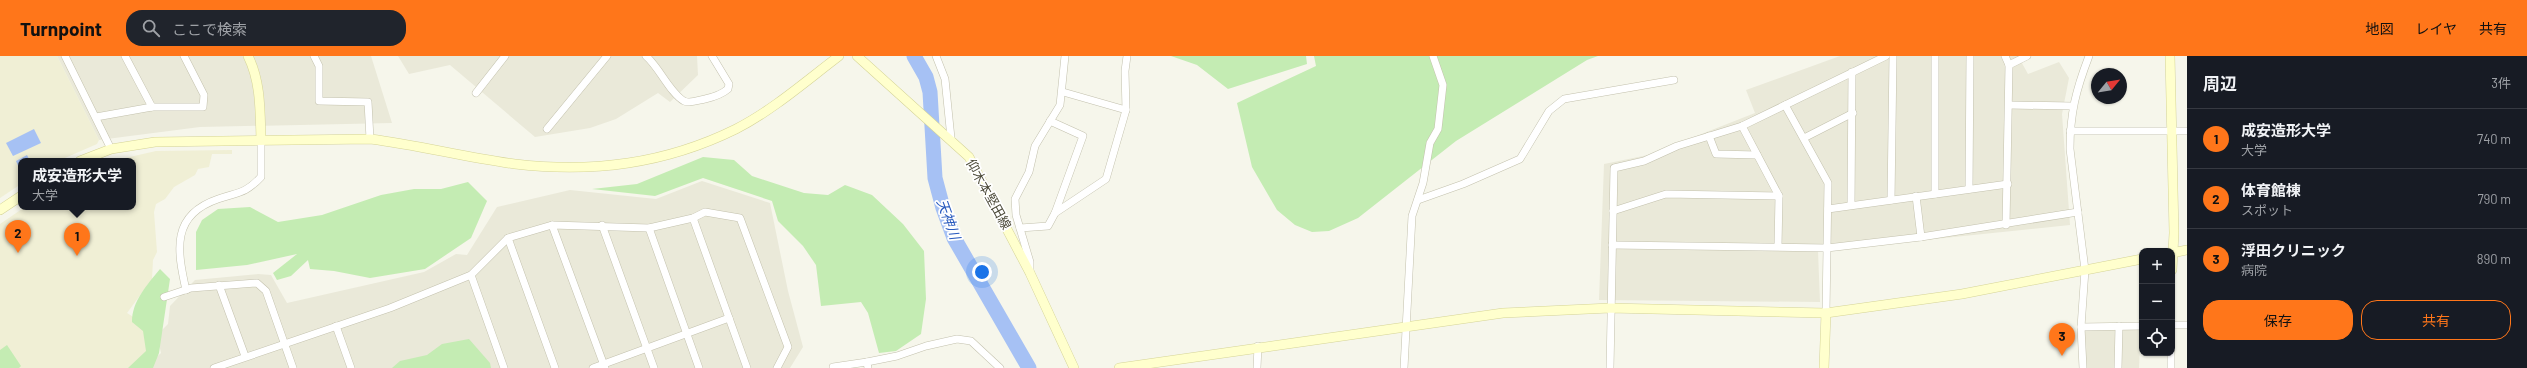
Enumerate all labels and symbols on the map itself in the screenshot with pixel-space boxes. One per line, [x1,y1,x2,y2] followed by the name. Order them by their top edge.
[2091,68,2127,104] north arrow
[963,156,1015,232] street label: 仰木本堅田線
[934,196,965,244] water label: 天神川
[5,220,31,253] pin: 2
[64,223,90,256] pin: 1
[972,262,992,282] your location
[2049,323,2075,356] pin: 3

